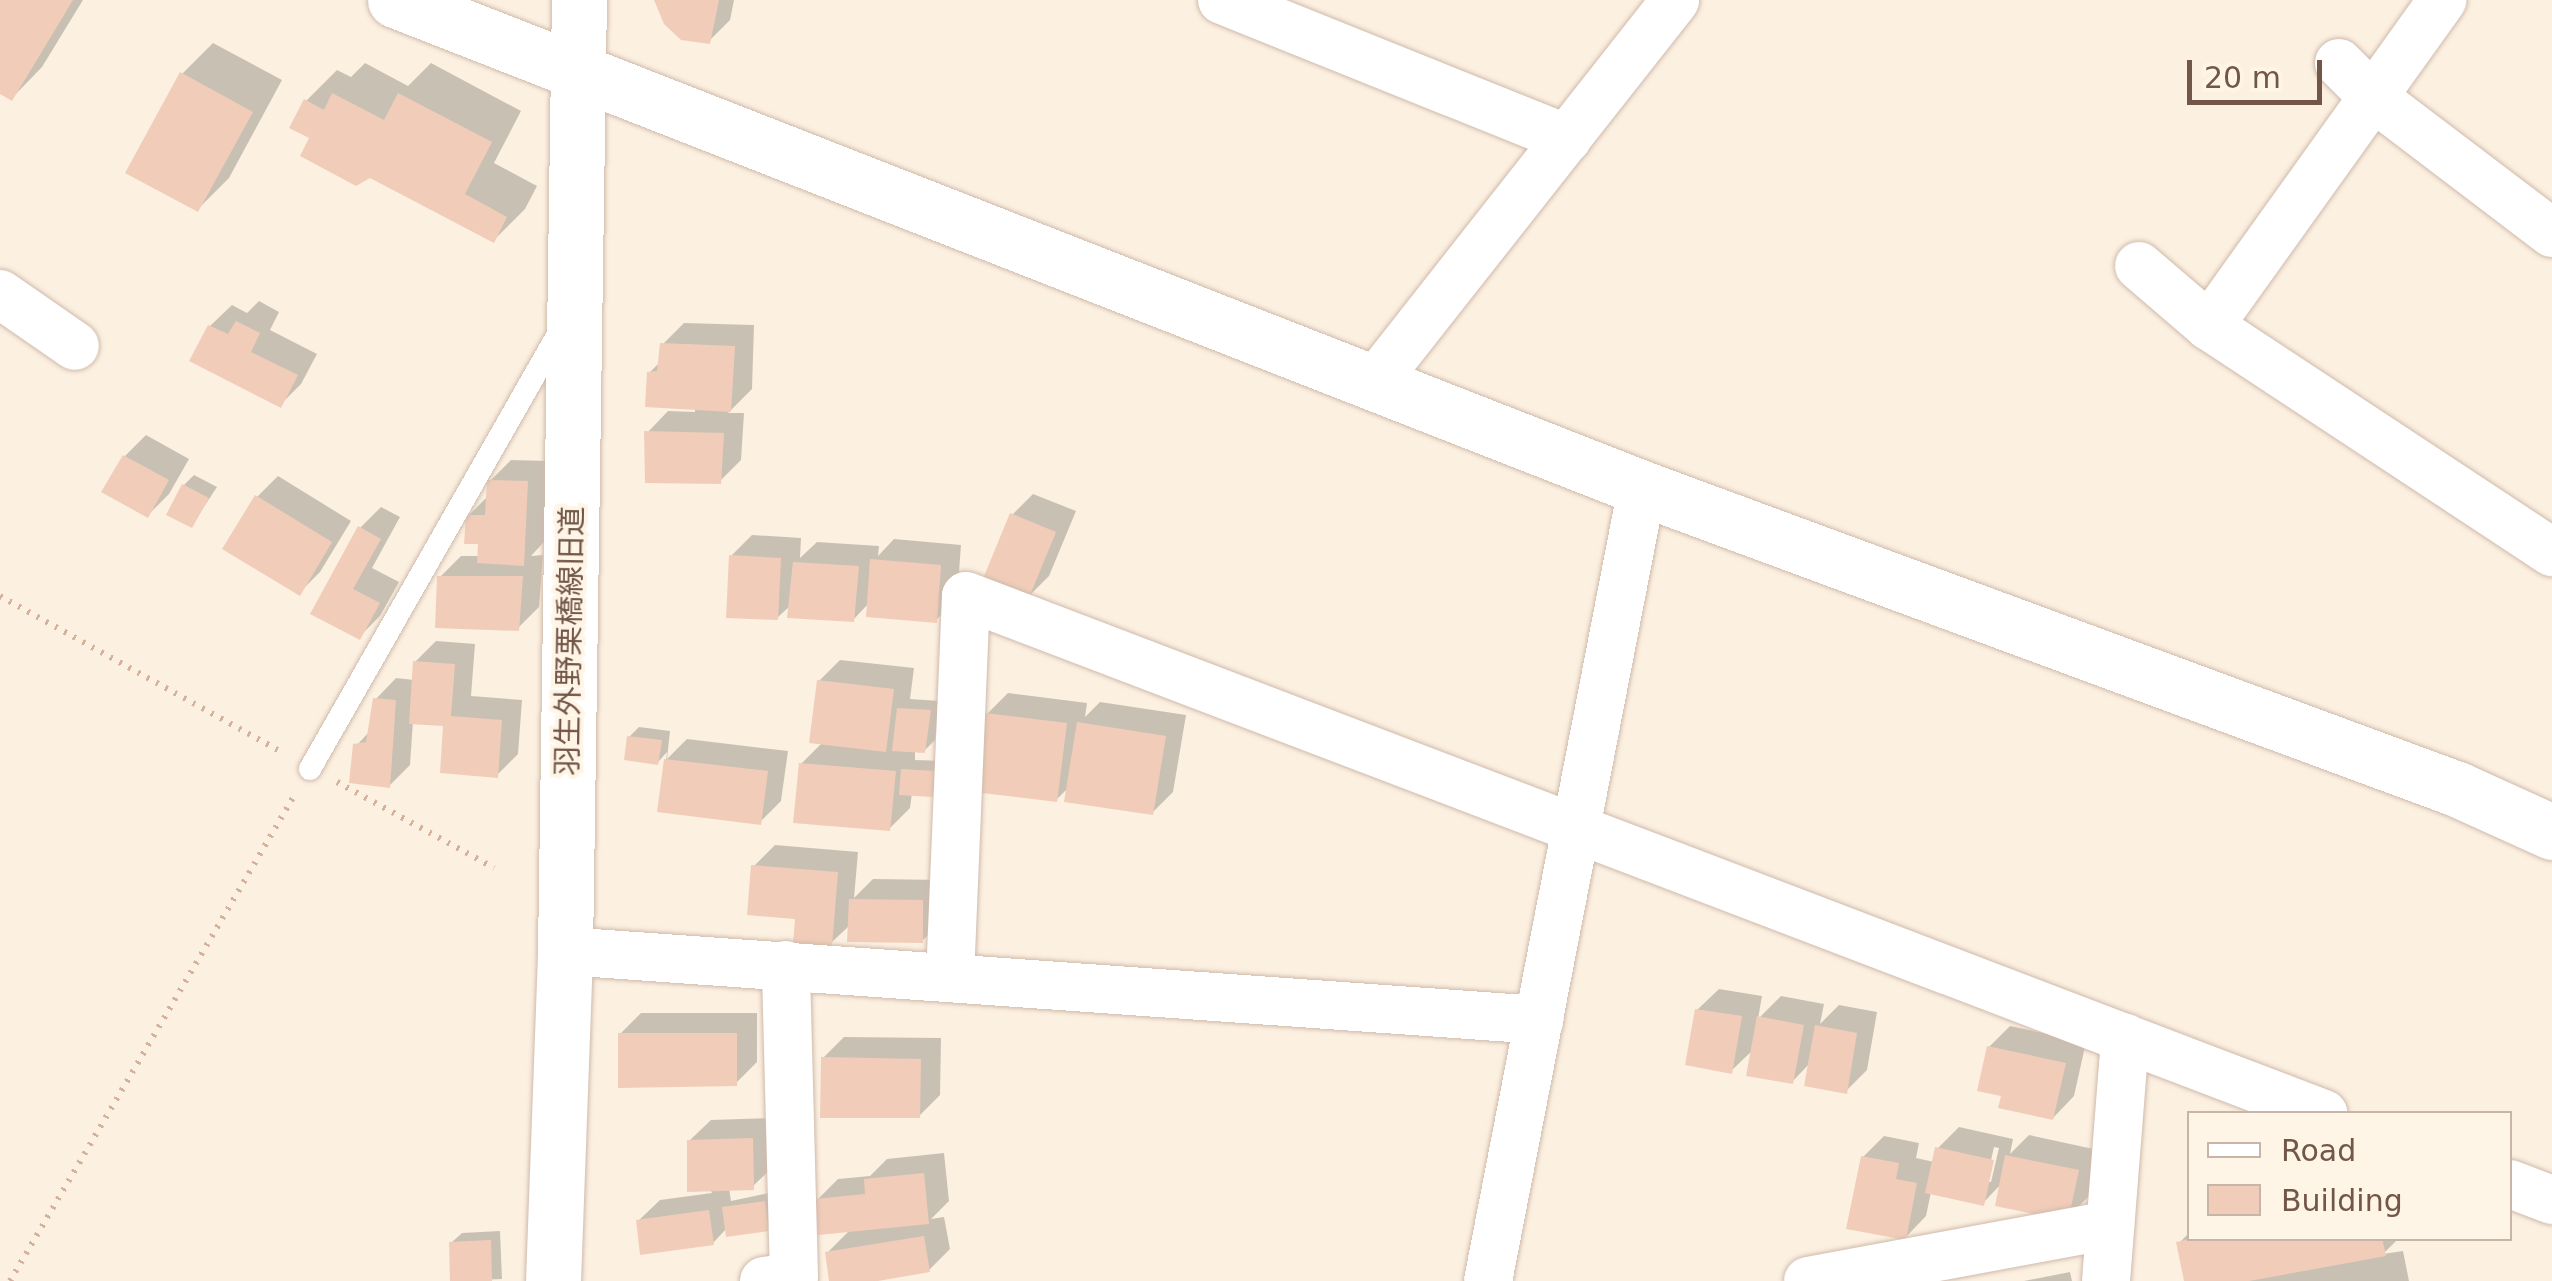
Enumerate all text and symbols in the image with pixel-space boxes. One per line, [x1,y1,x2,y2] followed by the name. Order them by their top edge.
[2192,40,2327,102] scale bar
[2204,60,2281,95] text: 20 m
[550,506,590,776] street label: 羽生外野栗橋線旧道
[2187,1111,2512,1241] legend
[2281,1133,2356,1168] text: Road
[2281,1183,2403,1218] text: Building

